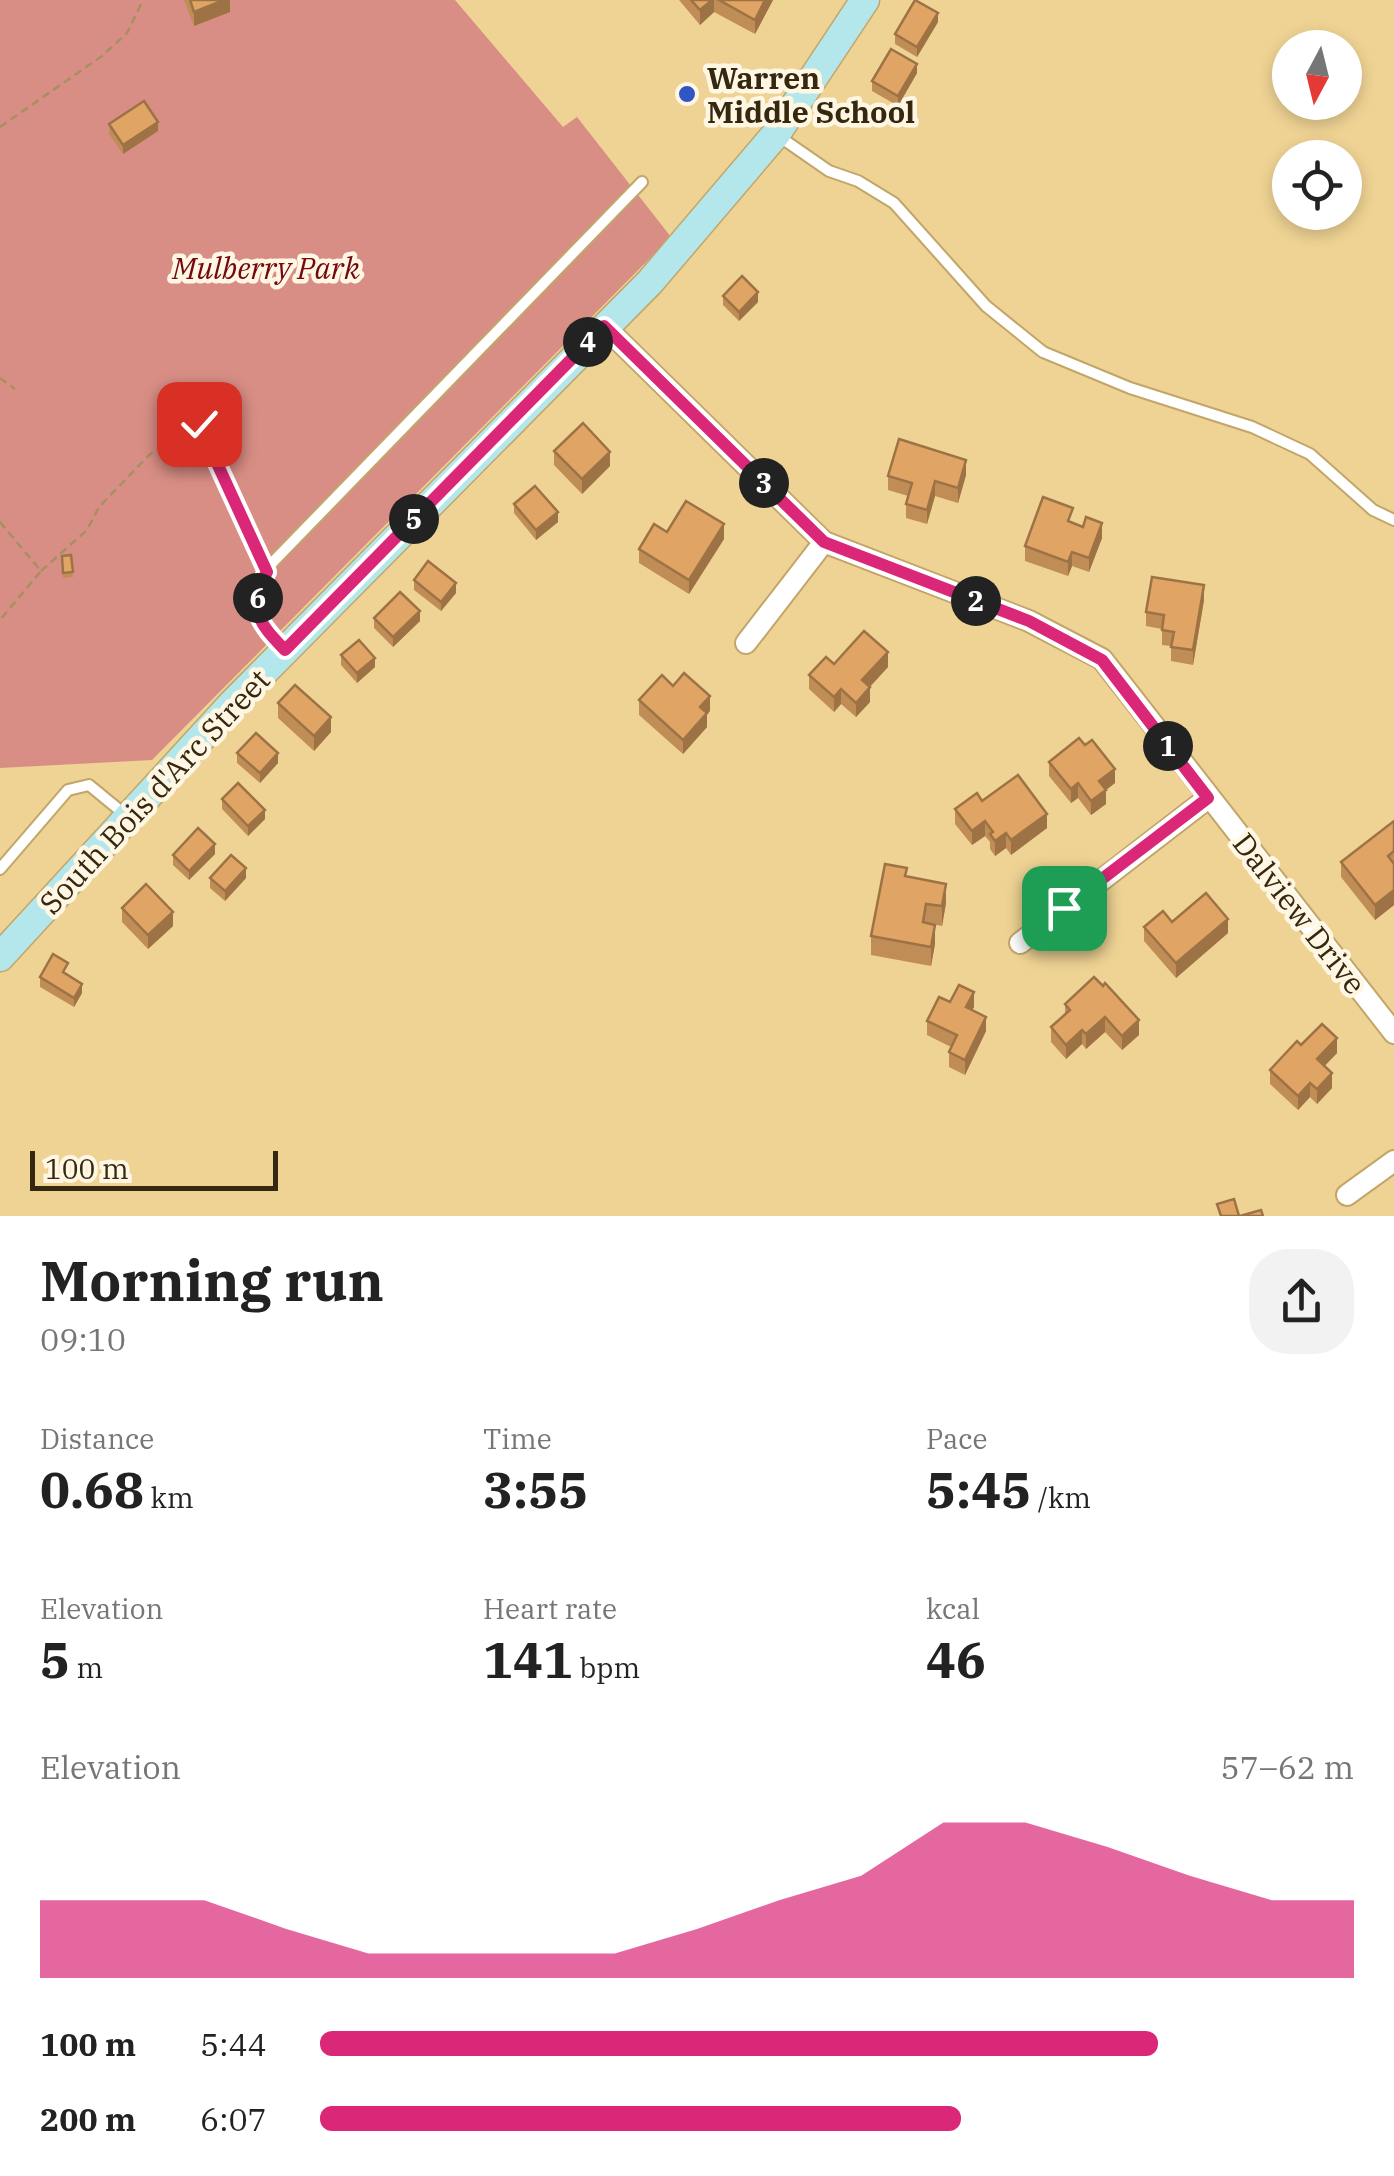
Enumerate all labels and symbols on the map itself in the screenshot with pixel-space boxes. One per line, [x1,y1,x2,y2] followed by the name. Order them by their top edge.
[1272,30,1362,120] north arrow
[707,58,915,131] place label: Warren Middle School
[676,83,698,105] marker: Warren Middle School
[171,248,360,287] park label: Mulberry Park
[563,317,613,367] pin: 4
[157,382,242,467] pin
[739,458,789,508] pin: 3
[389,494,439,544] pin: 5
[233,573,283,623] pin: 6
[951,576,1001,626] pin: 2
[30,660,278,922] street label: South Bois d'Arc Street
[1143,721,1193,771] pin: 1
[1225,825,1375,1001] street label: Dalview Drive
[1022,866,1107,951] pin
[30,1146,278,1190] scale bar

